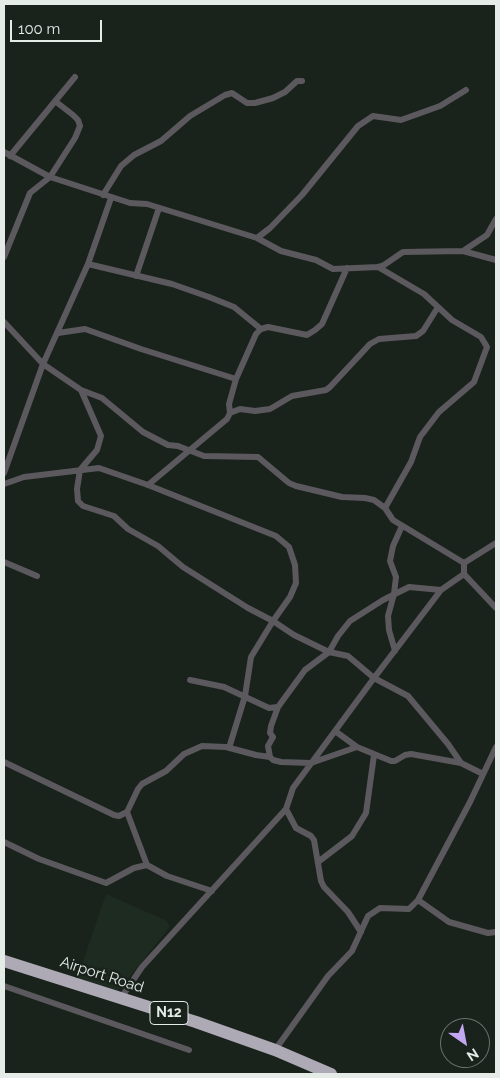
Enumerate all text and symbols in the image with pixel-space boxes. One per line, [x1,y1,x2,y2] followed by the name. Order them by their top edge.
[12,10,105,42] scale bar
[18,20,60,38] text: 100 m
[58,953,146,997] street label: Airport Road
[150,1001,188,1024] road number: N12
[440,1018,490,1068] north arrow
[464,1045,481,1064] text: N

